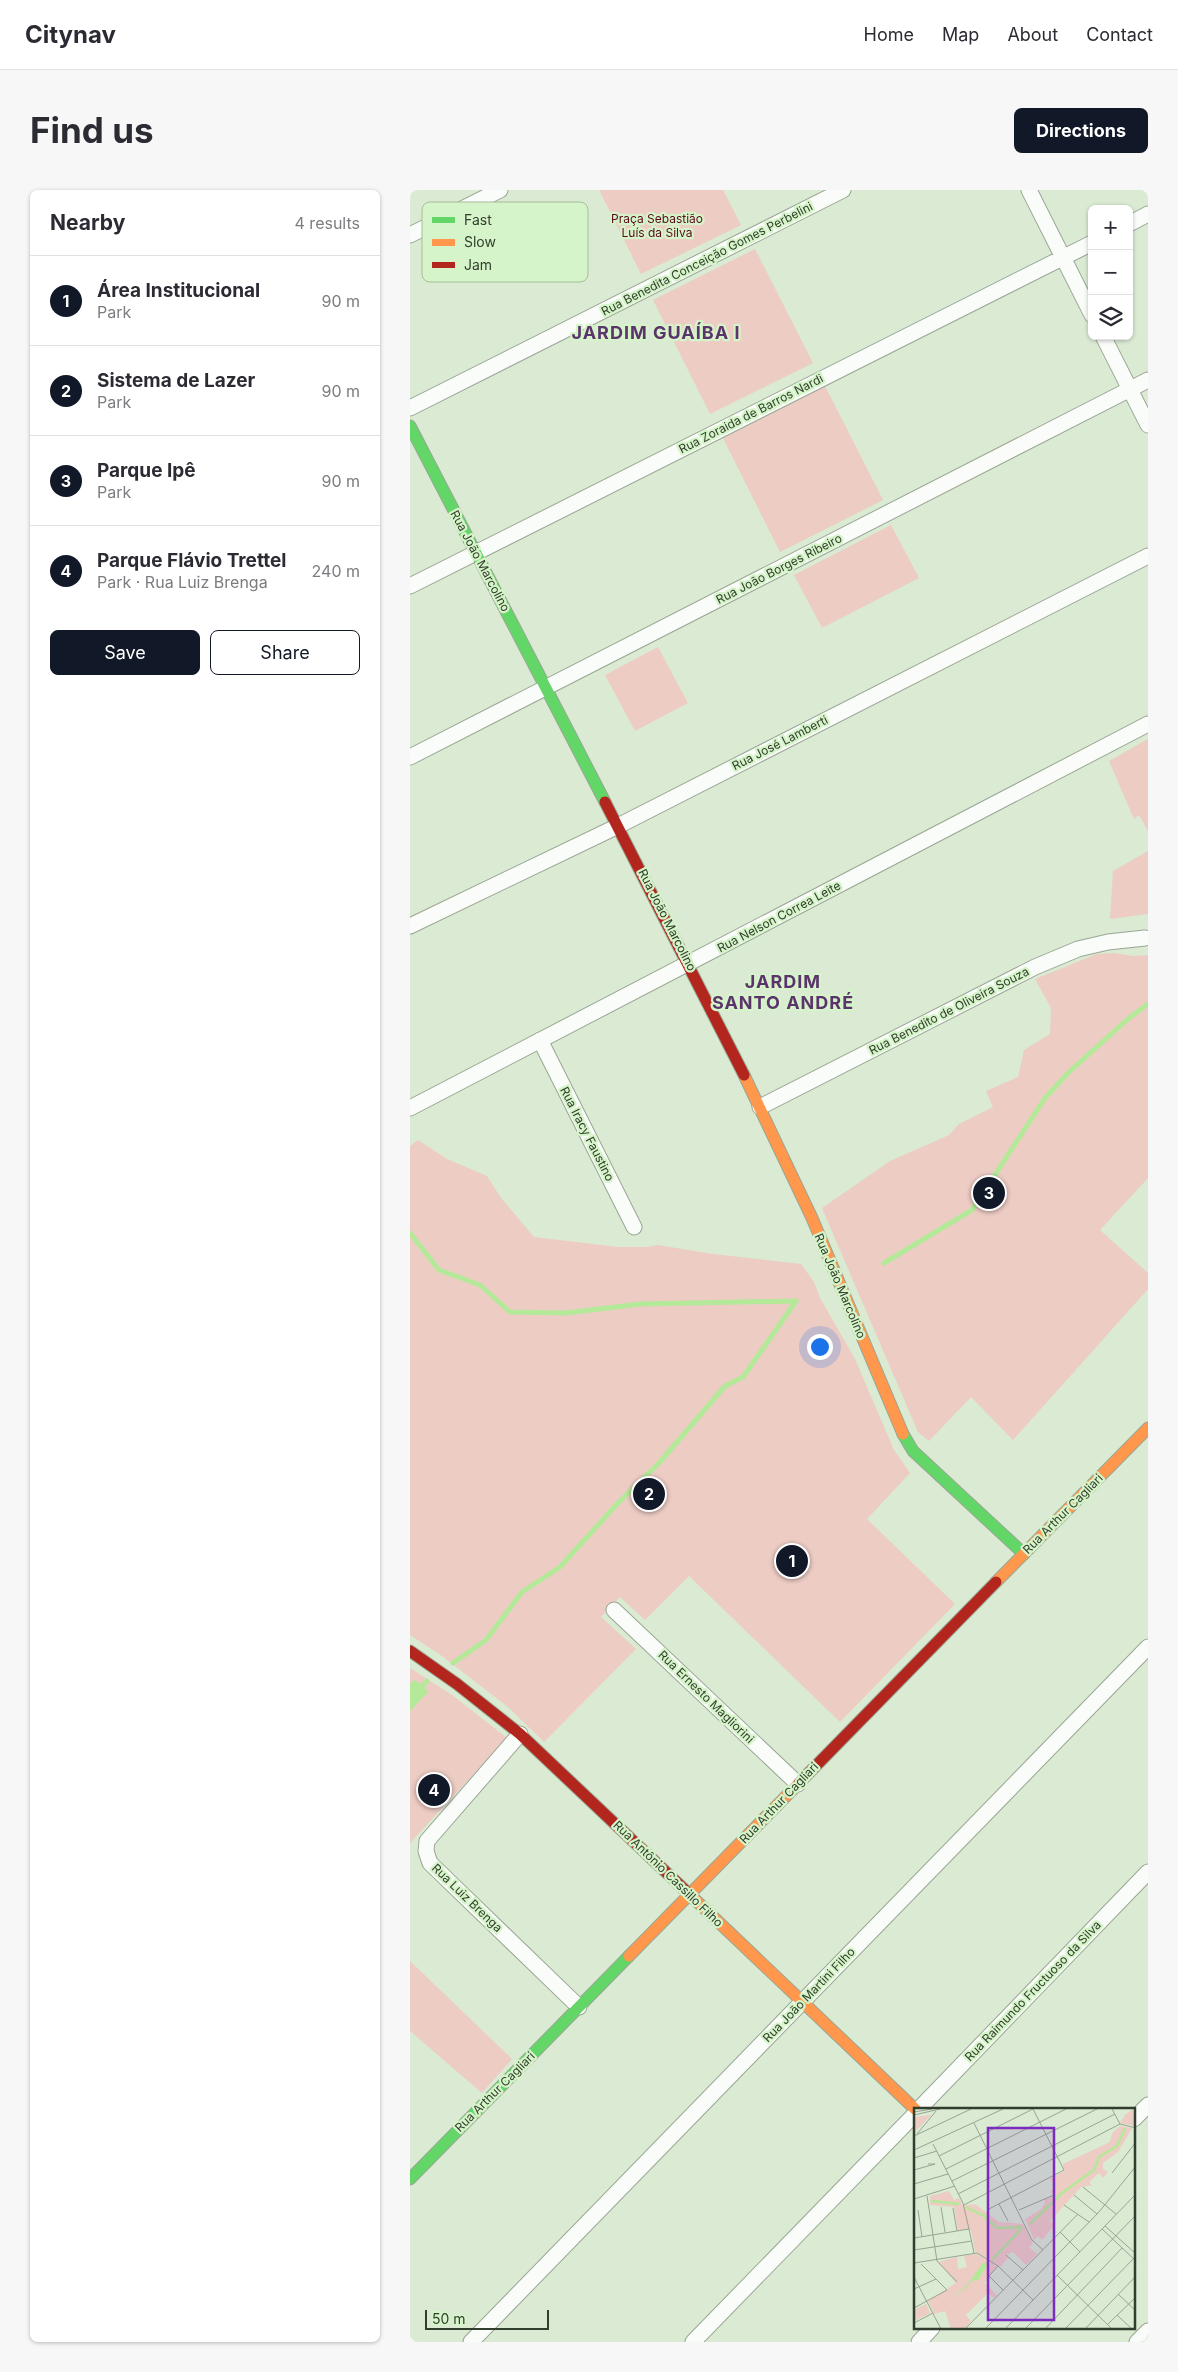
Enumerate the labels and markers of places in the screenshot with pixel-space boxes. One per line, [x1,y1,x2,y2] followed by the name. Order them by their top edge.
[973,1174,1005,1212] pin: 3
[633,1475,665,1513] pin: 2
[776,1542,808,1580] pin: 1
[418,1771,450,1809] pin: 4

